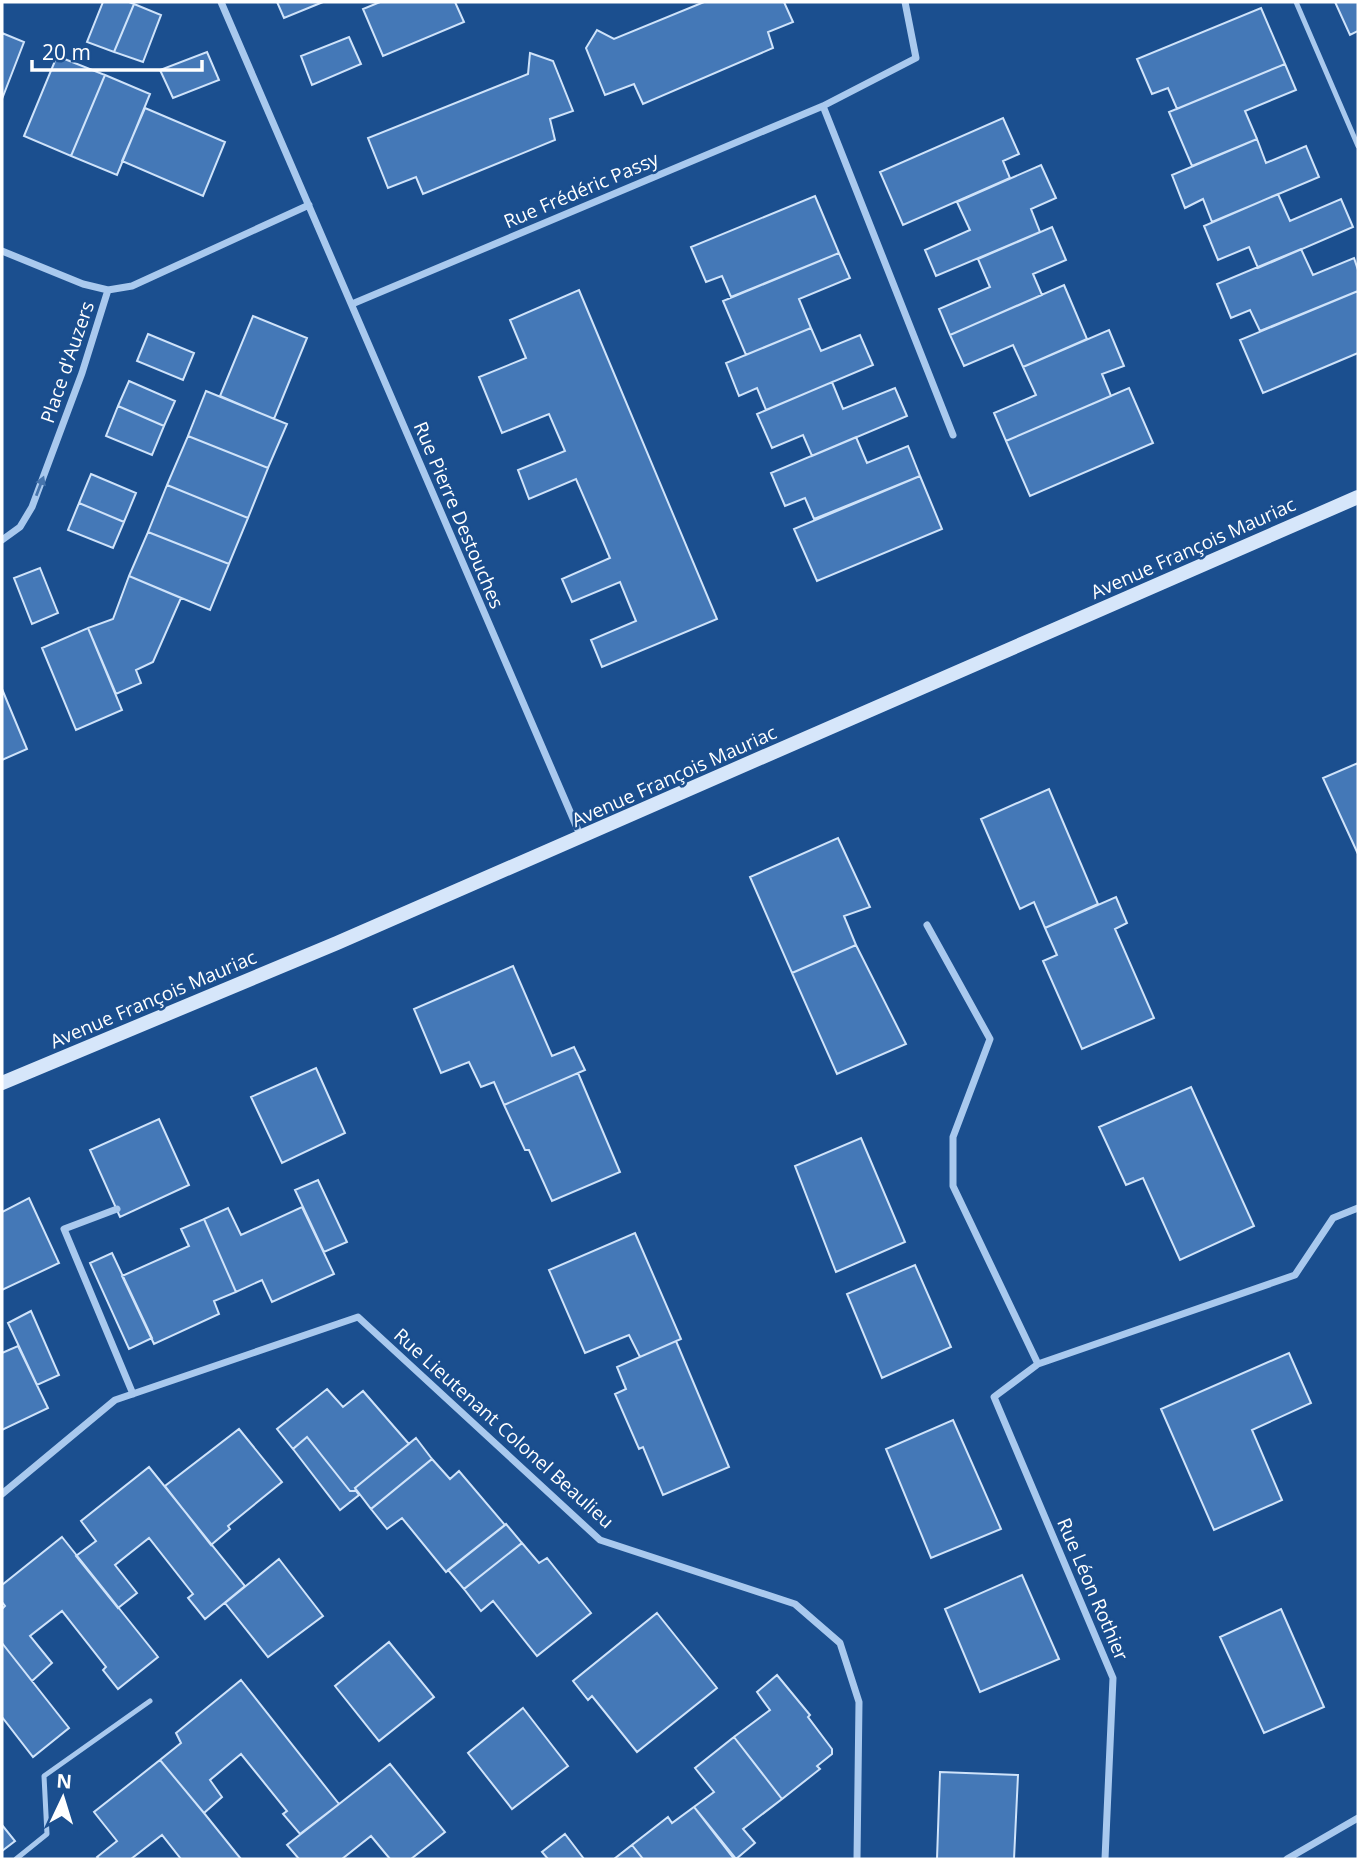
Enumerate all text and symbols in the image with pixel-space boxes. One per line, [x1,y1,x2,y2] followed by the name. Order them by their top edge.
[32,28,201,72] scale bar
[42,38,91,66] text: 20 m
[500,145,663,234] street label: Rue Frédéric Passy
[34,298,100,426] street label: Place d'Auzers
[408,417,510,613] street label: Rue Pierre Destouches
[35,475,46,496] one-way arrow
[1086,491,1300,605] street label: Avenue François Mauriac
[567,719,781,833] street label: Avenue François Mauriac
[46,944,260,1054] street label: Avenue François Mauriac
[388,1322,620,1534] street label: Rue Lieutenant Colonel Beaulieu
[1051,1514,1135,1664] street label: Rue Léon Rothier
[28,1763,98,1833] north arrow
[56,1768,73,1795] text: N

